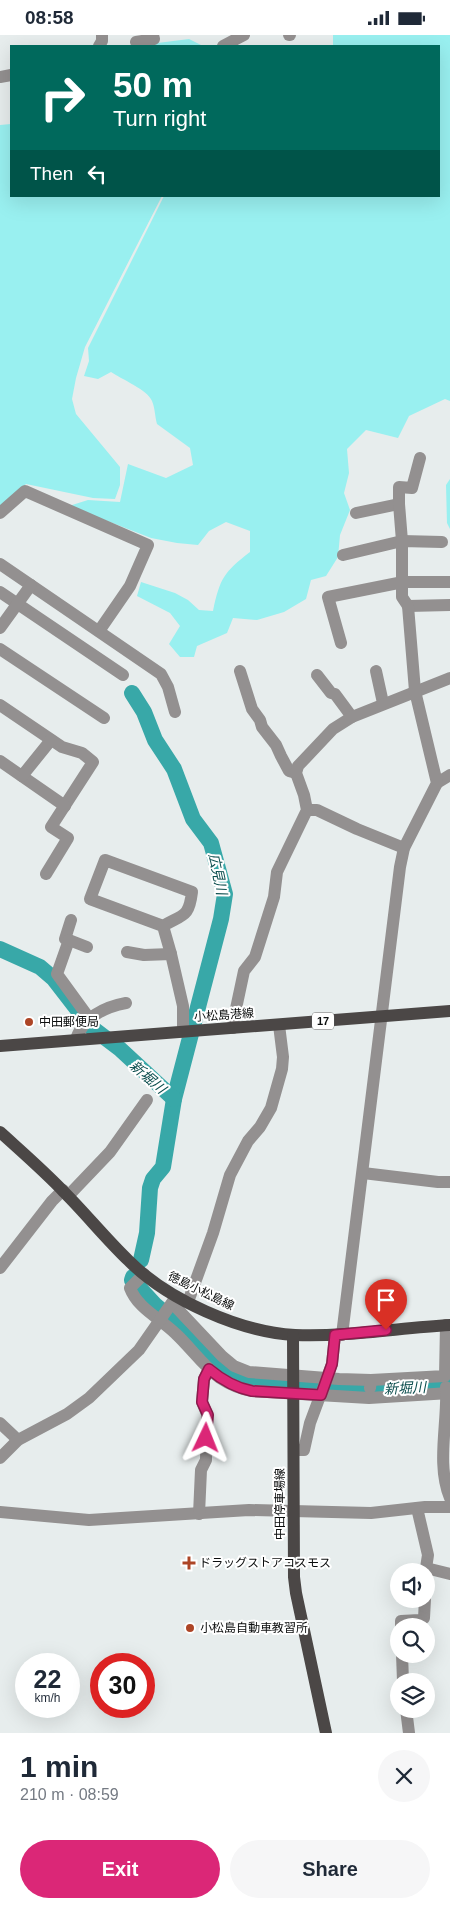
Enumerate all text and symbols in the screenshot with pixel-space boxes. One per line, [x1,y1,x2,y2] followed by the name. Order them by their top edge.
[25,7,74,28] text: 08:58
[30,65,95,130] icon: right
[113,65,193,104] text: 50 m
[113,106,206,131] text: Turn right
[83,160,111,188] icon: left
[30,163,73,184] text: Then
[206,852,231,898] water label: 広見川
[194,1006,254,1024] street label: 小松島港線
[312,1013,334,1029] road number: 17
[39,1015,99,1029] place label: 中田郵便局
[23,1016,35,1028] marker: 中田郵便局
[127,1057,171,1098] water label: 新堀川
[166,1269,236,1313] street label: 徳島小松島線
[365,1279,407,1330] pin
[372,1286,400,1314] icon: arrive
[384,1379,428,1397] water label: 新堀川
[179,1411,231,1463] position arrow
[273,1468,287,1540] street label: 中田停車場線
[199,1556,331,1570] place label: ドラッグストアコスモス
[183,1557,195,1569] marker: ドラッグストアコスモス
[390,1563,435,1718] map controls
[390,1563,435,1608] button: sound
[390,1618,435,1663] button: search
[200,1621,308,1635] place label: 小松島自動車教習所
[184,1622,196,1634] marker: 小松島自動車教習所
[90,1653,155,1718] speed limit sign: 30
[34,1665,61,1693] text: 22
[390,1673,435,1718] button: layers
[34,1691,61,1705] text: km/h
[20,1750,98,1783] text: 1 min
[378,1750,430,1802] button: close
[20,1786,119,1803] text: 210 m · 08:59
[20,1840,220,1898] button: Exit
[230,1840,430,1898] button: Share

